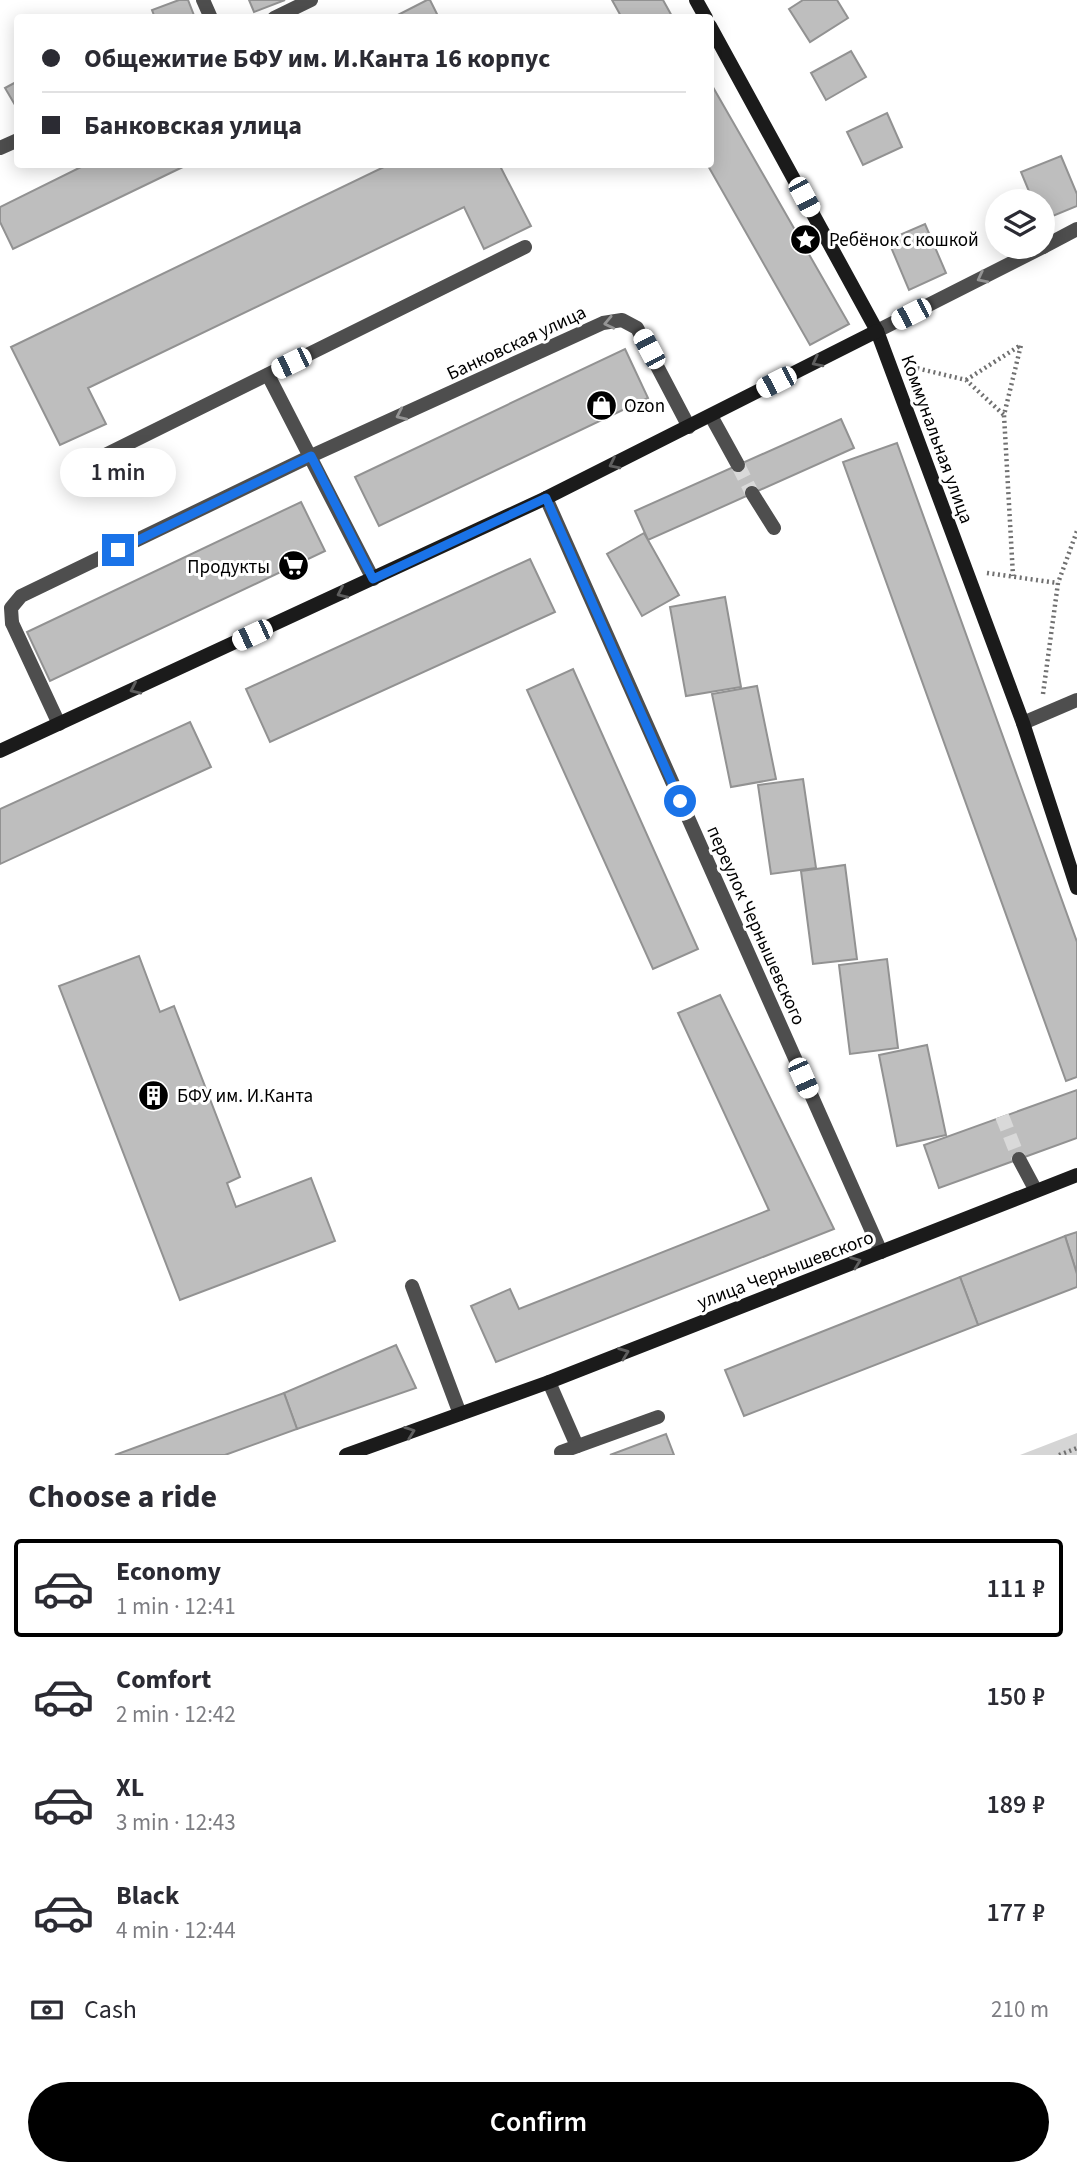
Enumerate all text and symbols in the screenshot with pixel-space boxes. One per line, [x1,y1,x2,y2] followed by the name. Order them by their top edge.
[84,40,550,77] text: Общежитие БФУ им. И.Канта 16 корпус
[84,107,302,144] text: Банковская улица
[785,174,824,220] car
[985,189,1055,259] map controls
[985,189,1055,259] button: layers
[789,222,823,256] place icon: Ребёнок с кошкой
[829,227,979,254] place label: Ребёнок с кошкой
[977,269,989,283] one-way arrow
[888,295,935,333] car
[442,299,591,388] street label: Банковская улица
[603,315,615,330] one-way arrow
[630,326,669,372] car
[268,344,315,382] car
[894,352,980,527] street label: Коммунальная улица
[812,353,824,367] one-way arrow
[753,363,800,401] car
[584,388,618,422] shop icon: Ozon
[624,393,665,420] place label: Ozon
[396,407,408,421] one-way arrow
[60,448,176,498] callout: 1 min
[91,456,145,489] text: 1 min
[609,456,621,470] one-way arrow
[102,534,134,566] route end
[276,549,310,583] supermarket icon: Продукты
[187,554,270,581] place label: Продукты
[337,585,349,599] one-way arrow
[229,617,276,653] car
[130,681,142,695] one-way arrow
[664,785,696,817] route start
[699,822,812,1030] street label: переулок Чернышевского
[785,1055,822,1101] car
[137,1078,171,1112] building icon: БФУ им. И.Канта
[177,1083,313,1110] place label: БФУ им. И.Канта
[693,1224,878,1317] street label: улица Чернышевского
[849,1256,861,1270] one-way arrow
[617,1348,629,1362] one-way arrow
[404,1426,416,1440] one-way arrow
[28,1474,217,1520] text: Choose a ride
[116,1553,221,1590] text: Economy
[32,1557,95,1620] icon: car
[986,1570,1045,1607] text: 111 ₽
[116,1590,236,1623] text: 1 min · 12:41
[116,1661,211,1698] text: Comfort
[32,1665,95,1728] icon: car
[986,1678,1045,1715] text: 150 ₽
[116,1698,236,1731] text: 2 min · 12:42
[116,1769,144,1806] text: XL
[32,1773,95,1836] icon: car
[986,1786,1045,1823] text: 189 ₽
[116,1806,236,1839] text: 3 min · 12:43
[116,1877,179,1914] text: Black
[32,1881,95,1944] icon: car
[986,1894,1045,1931] text: 177 ₽
[116,1914,236,1947] text: 4 min · 12:44
[28,1991,66,2029] icon: cash
[84,1991,137,2028] text: Cash
[991,1993,1049,2026] text: 210 m
[28,2082,1049,2162] button: Confirm

